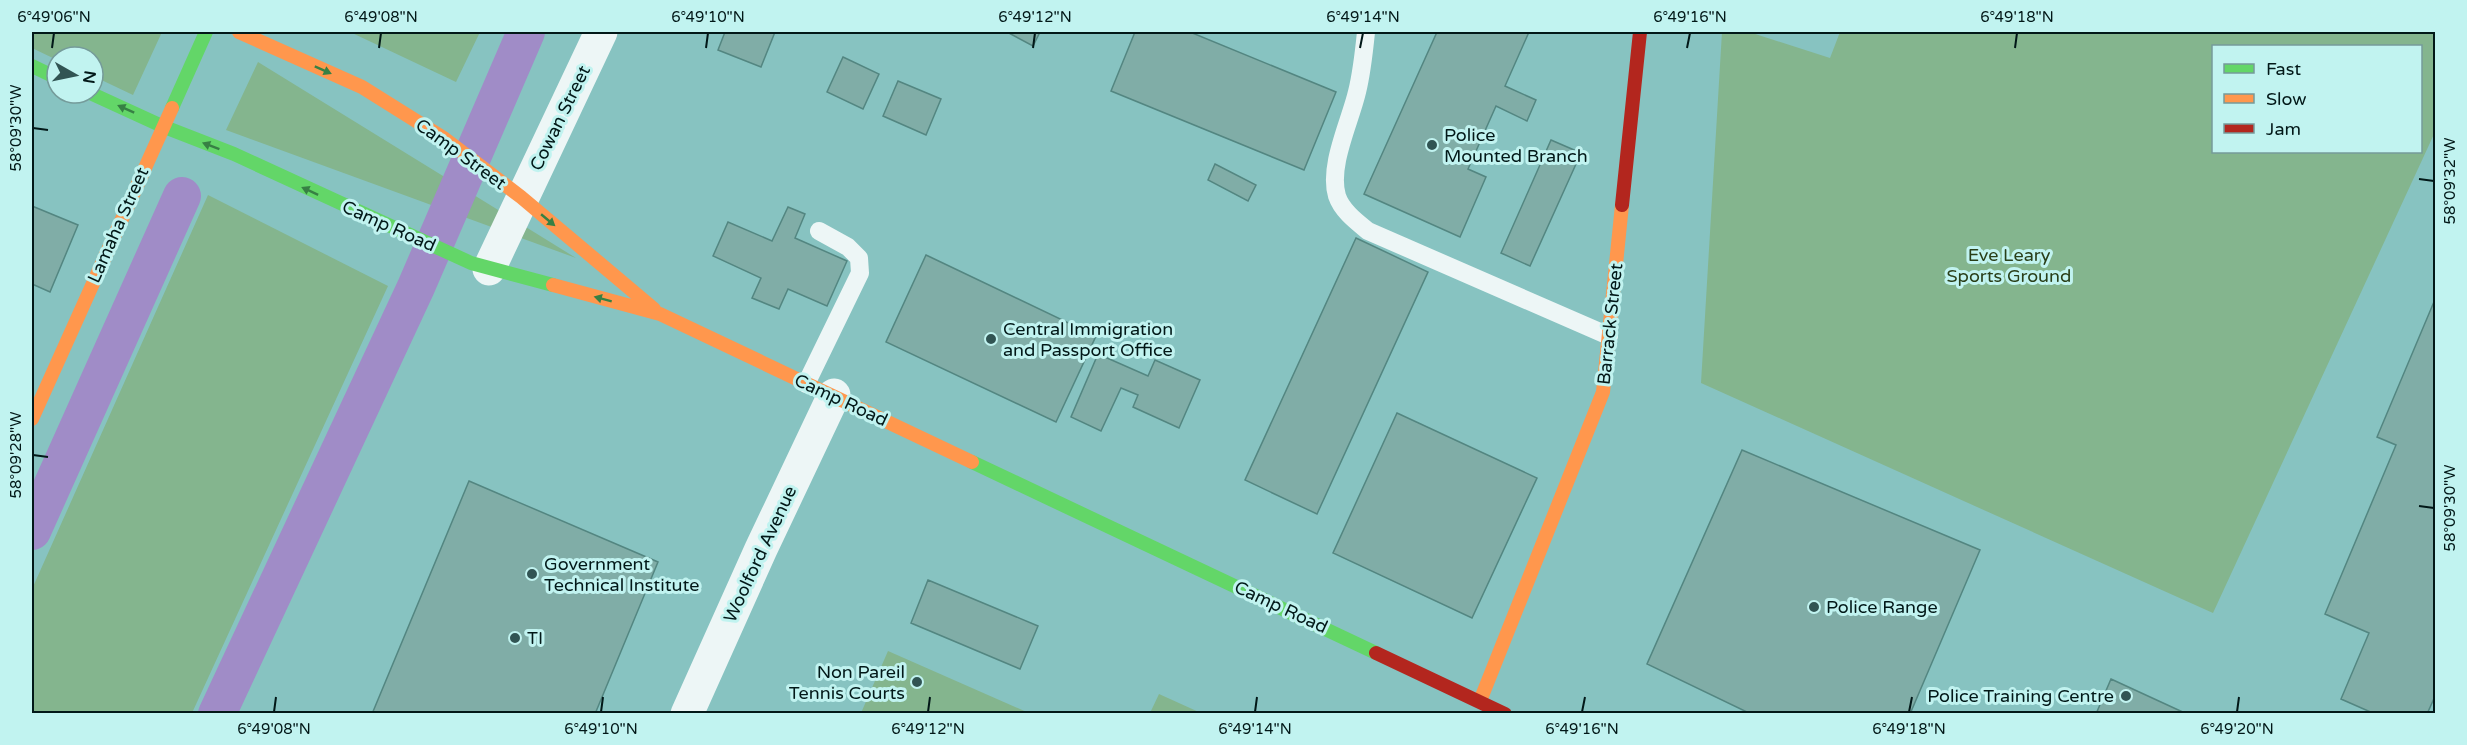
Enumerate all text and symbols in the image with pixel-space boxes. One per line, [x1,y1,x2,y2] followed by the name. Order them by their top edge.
[17,8,91,26] text: 6°49'06"N
[344,8,418,26] text: 6°49'08"N
[671,8,745,26] text: 6°49'10"N
[998,8,1072,26] text: 6°49'12"N
[1326,8,1400,26] text: 6°49'14"N
[1653,8,1727,26] text: 6°49'16"N
[1980,8,2054,26] text: 6°49'18"N
[45,45,105,105] north arrow
[2212,45,2422,153] legend
[2266,58,2301,80] text: Fast
[525,62,595,174] street label: Cowan Street
[315,65,332,74] one-way arrow
[78,69,100,85] text: N
[7,85,25,171] text: 58°09'30"W
[2266,88,2307,110] text: Slow
[117,104,135,114] one-way arrow
[411,114,511,194] street label: Camp Street
[2266,118,2301,140] text: Jam
[1444,124,1588,167] place label: Police Mounted Branch
[1425,138,1439,152] marker: Police Mounted Branch
[2441,138,2459,224] text: 58°09'32"W
[202,141,220,151] one-way arrow
[83,164,153,286] street label: Lamaha Street
[302,186,319,195] one-way arrow
[339,196,439,256] street label: Camp Road
[540,213,555,226] one-way arrow
[1947,244,2071,287] park label: Eve Leary Sports Ground
[1593,262,1627,386] street label: Barrack Street
[594,294,613,304] one-way arrow
[1003,318,1173,361] place label: Central Immigration and Passport Office
[984,332,998,346] marker: Central Immigration and Passport Office
[791,369,891,431] street label: Camp Road
[7,412,25,498] text: 58°09'28"W
[2441,465,2459,551] text: 58°09'30"W
[719,482,801,626] street label: Woolford Avenue
[544,553,699,596] place label: Government Technical Institute
[525,567,539,581] marker: Government Technical Institute
[1231,576,1331,638] street label: Camp Road
[1826,596,1938,618] place label: Police Range
[1807,600,1821,614] marker: Police Range
[527,627,543,649] place label: TI
[508,631,522,645] marker: TI
[789,661,905,704] place label: Non Pareil Tennis Courts
[910,675,924,689] marker: Non Pareil Tennis Courts
[1927,685,2114,707] place label: Police Training Centre
[2119,689,2133,703] marker: Police Training Centre
[237,720,311,738] text: 6°49'08"N
[564,720,638,738] text: 6°49'10"N
[891,720,965,738] text: 6°49'12"N
[1218,720,1292,738] text: 6°49'14"N
[1545,720,1619,738] text: 6°49'16"N
[1872,720,1946,738] text: 6°49'18"N
[2200,720,2274,738] text: 6°49'20"N

